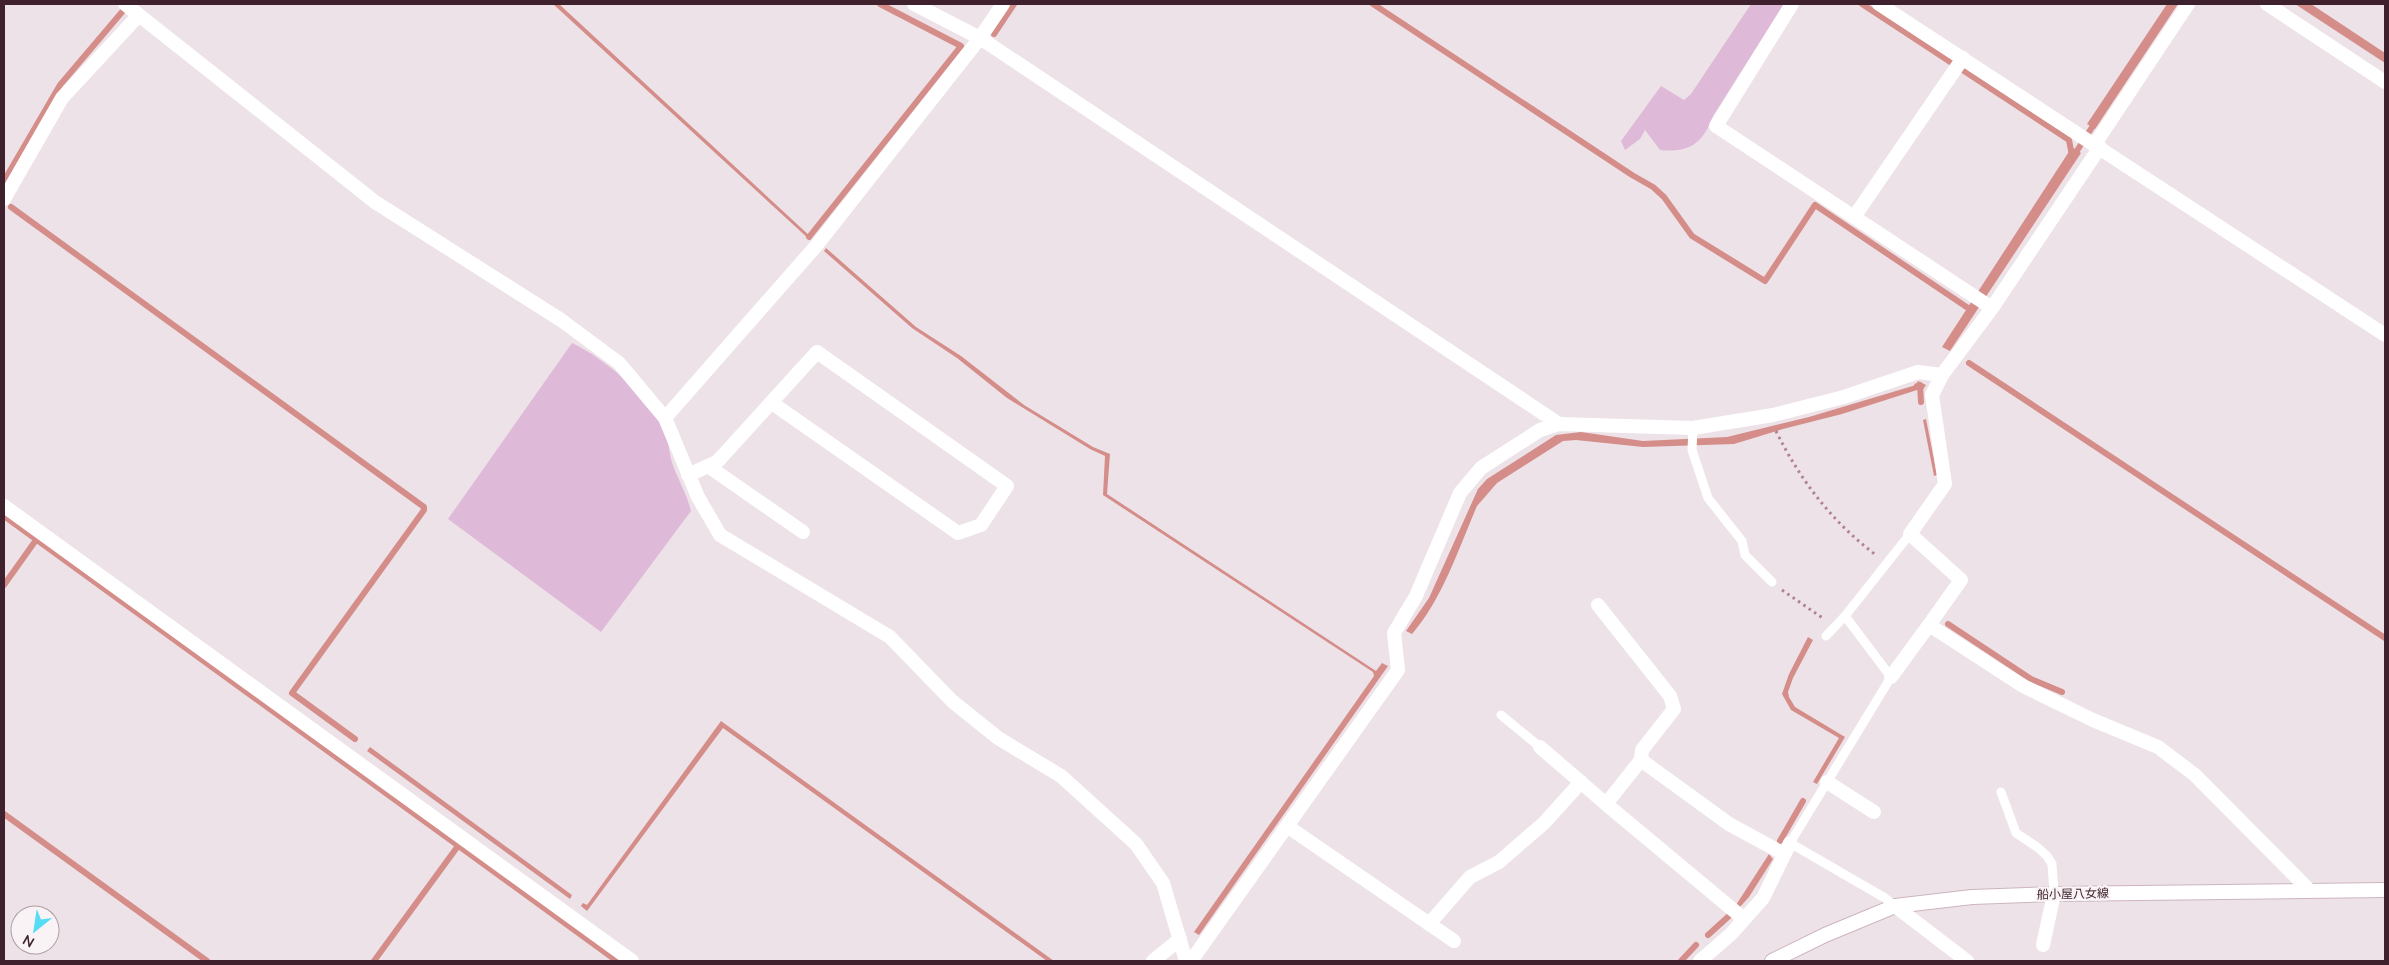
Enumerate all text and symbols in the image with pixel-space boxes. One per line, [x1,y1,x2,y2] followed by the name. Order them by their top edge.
[2037,885,2109,903] street label: 船小屋八女線
[10,905,60,955] north arrow
[19,930,38,952] text: N

